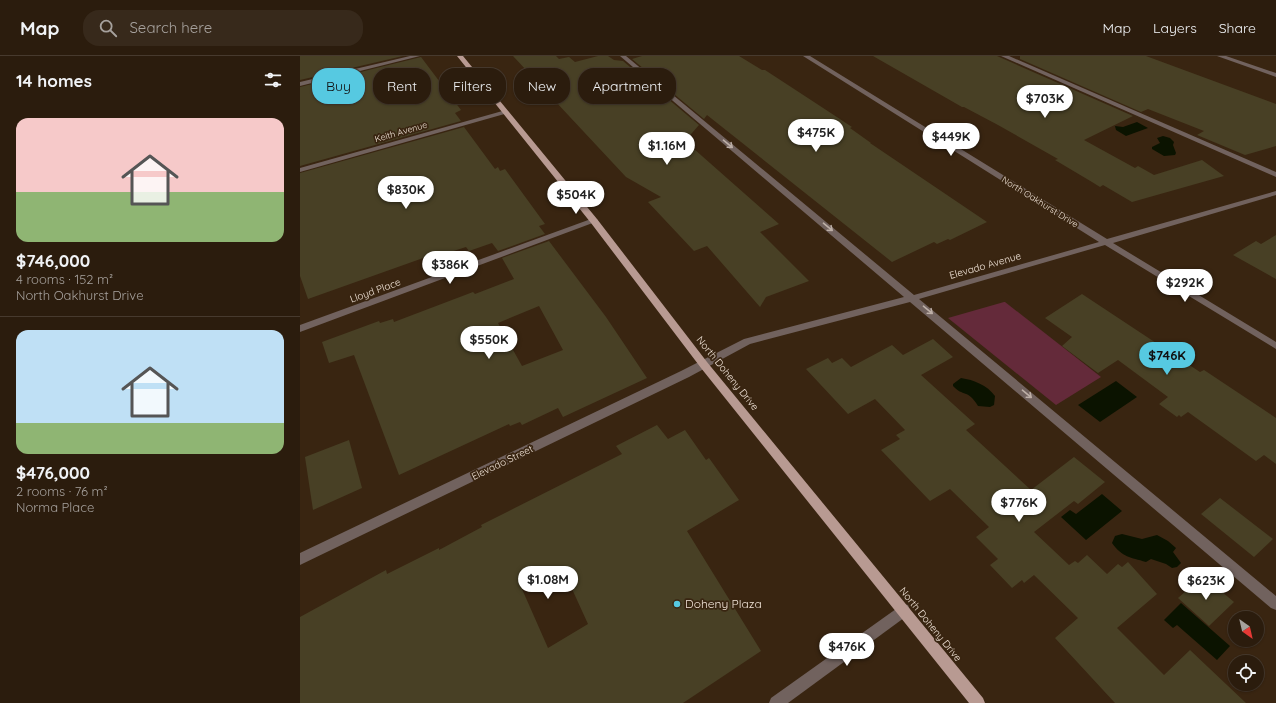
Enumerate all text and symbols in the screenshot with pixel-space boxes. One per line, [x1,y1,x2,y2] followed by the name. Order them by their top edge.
[83,10,363,46] search box
[20,16,59,40] text: Map
[97,17,119,39] icon: search
[129,18,212,37] text: Search here
[1102,19,1131,37] text: Map
[1153,19,1197,37] text: Layers
[1219,19,1256,37] text: Share
[312,68,365,104] chip: Buy
[373,68,431,104] chip: Rent
[439,68,506,104] chip: Filters
[514,68,570,104] chip: New
[578,68,676,104] chip: Apartment
[262,69,284,91] icon: filters
[16,70,92,91] text: 14 homes
[1017,85,1073,119] pin: $703K
[1026,90,1064,106] text: $703K
[373,119,428,144] street label: Keith Avenue
[788,119,844,153] pin: $475K
[923,123,979,157] pin: $449K
[797,124,835,140] text: $475K
[932,128,970,144] text: $449K
[634,132,700,166] pin: $1.16M
[648,137,686,153] text: $1.16M
[723,139,734,148] one-way arrow
[114,144,186,216] icon: home
[1000,174,1081,230] street label: North Oakhurst Drive
[378,176,434,210] pin: $830K
[387,181,425,197] text: $830K
[548,181,604,215] pin: $504K
[556,186,596,202] text: $504K
[823,222,834,231] one-way arrow
[948,249,1023,282] street label: Elevado Avenue
[16,250,90,271] text: $746,000
[422,251,478,285] pin: $386K
[431,256,469,272] text: $386K
[1157,269,1213,303] pin: $292K
[16,271,113,287] text: 4 rooms · 152 m²
[1166,274,1204,290] text: $292K
[348,275,403,306] street label: Lloyd Place
[16,287,144,303] text: North Oakhurst Drive
[923,306,933,315] one-way arrow
[461,326,517,360] pin: $550K
[469,331,509,347] text: $550K
[694,334,762,413] street label: North Doheny Drive
[1139,342,1195,376] pin: $746K
[1148,347,1186,363] text: $746K
[114,356,186,428] icon: home
[1022,390,1033,399] one-way arrow
[469,442,536,483] street label: Elevado Street
[16,462,90,483] text: $476,000
[16,483,108,499] text: 2 rooms · 76 m²
[991,489,1047,523] pin: $776K
[1000,494,1038,510] text: $776K
[16,499,94,515] text: Norma Place
[515,566,581,600] pin: $1.08M
[1178,567,1234,601] pin: $623K
[527,571,569,587] text: $1.08M
[1187,572,1225,588] text: $623K
[897,585,965,664] street label: North Doheny Drive
[685,596,762,611] place label: Doheny Plaza
[672,599,682,609] marker: Doheny Plaza
[1228,611,1264,647] north arrow
[1228,611,1264,691] map controls
[819,633,875,667] pin: $476K
[828,638,866,654] text: $476K
[1228,655,1264,691] button: locate

